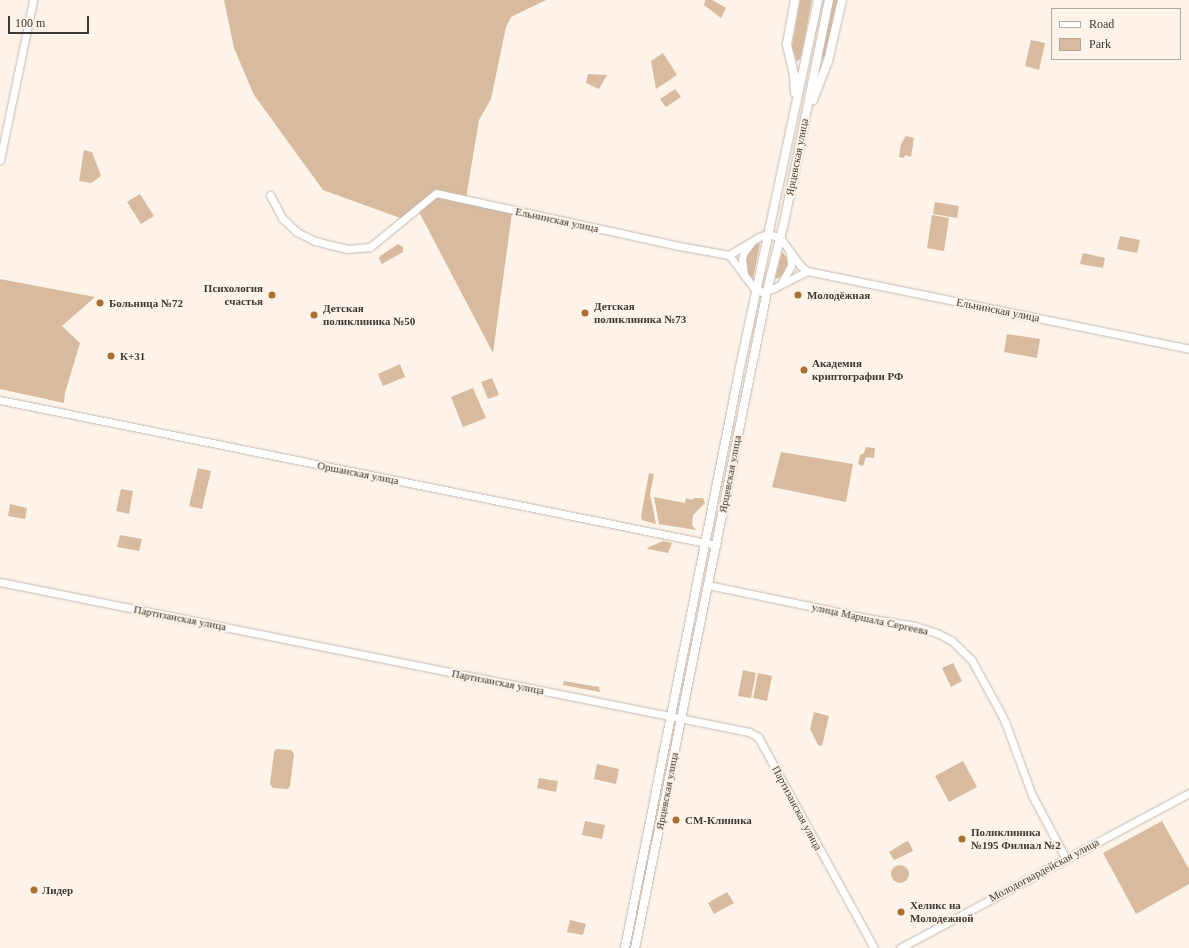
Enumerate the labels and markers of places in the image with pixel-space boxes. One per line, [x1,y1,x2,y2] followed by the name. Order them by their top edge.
[204,282,263,308] place label: Психология счастья
[807,288,870,302] place label: Молодёжная
[266,289,278,301] marker: Психология счастья
[792,289,804,301] marker: Молодёжная
[109,296,183,310] place label: Больница №72
[94,297,106,309] marker: Больница №72
[594,300,686,326] place label: Детская поликлиника №73
[323,302,415,328] place label: Детская поликлиника №50
[579,307,591,319] marker: Детская поликлиника №73
[308,309,320,321] marker: Детская поликлиника №50
[120,349,145,363] place label: К+31
[105,350,117,362] marker: К+31
[812,357,904,383] place label: Академия криптографии РФ
[799,365,809,375] marker: Академия криптографии РФ
[685,813,752,827] place label: СМ-Клиника
[670,814,682,826] marker: СМ-Клиника
[971,826,1061,852] place label: Поликлиника №195 Филиал №2
[956,833,968,845] marker: Поликлиника №195 Филиал №2
[42,883,73,897] place label: Лидер
[29,885,39,895] marker: Лидер
[910,899,974,925] place label: Хеликс на Молодежной
[895,906,907,918] marker: Хеликс на Молодежной

